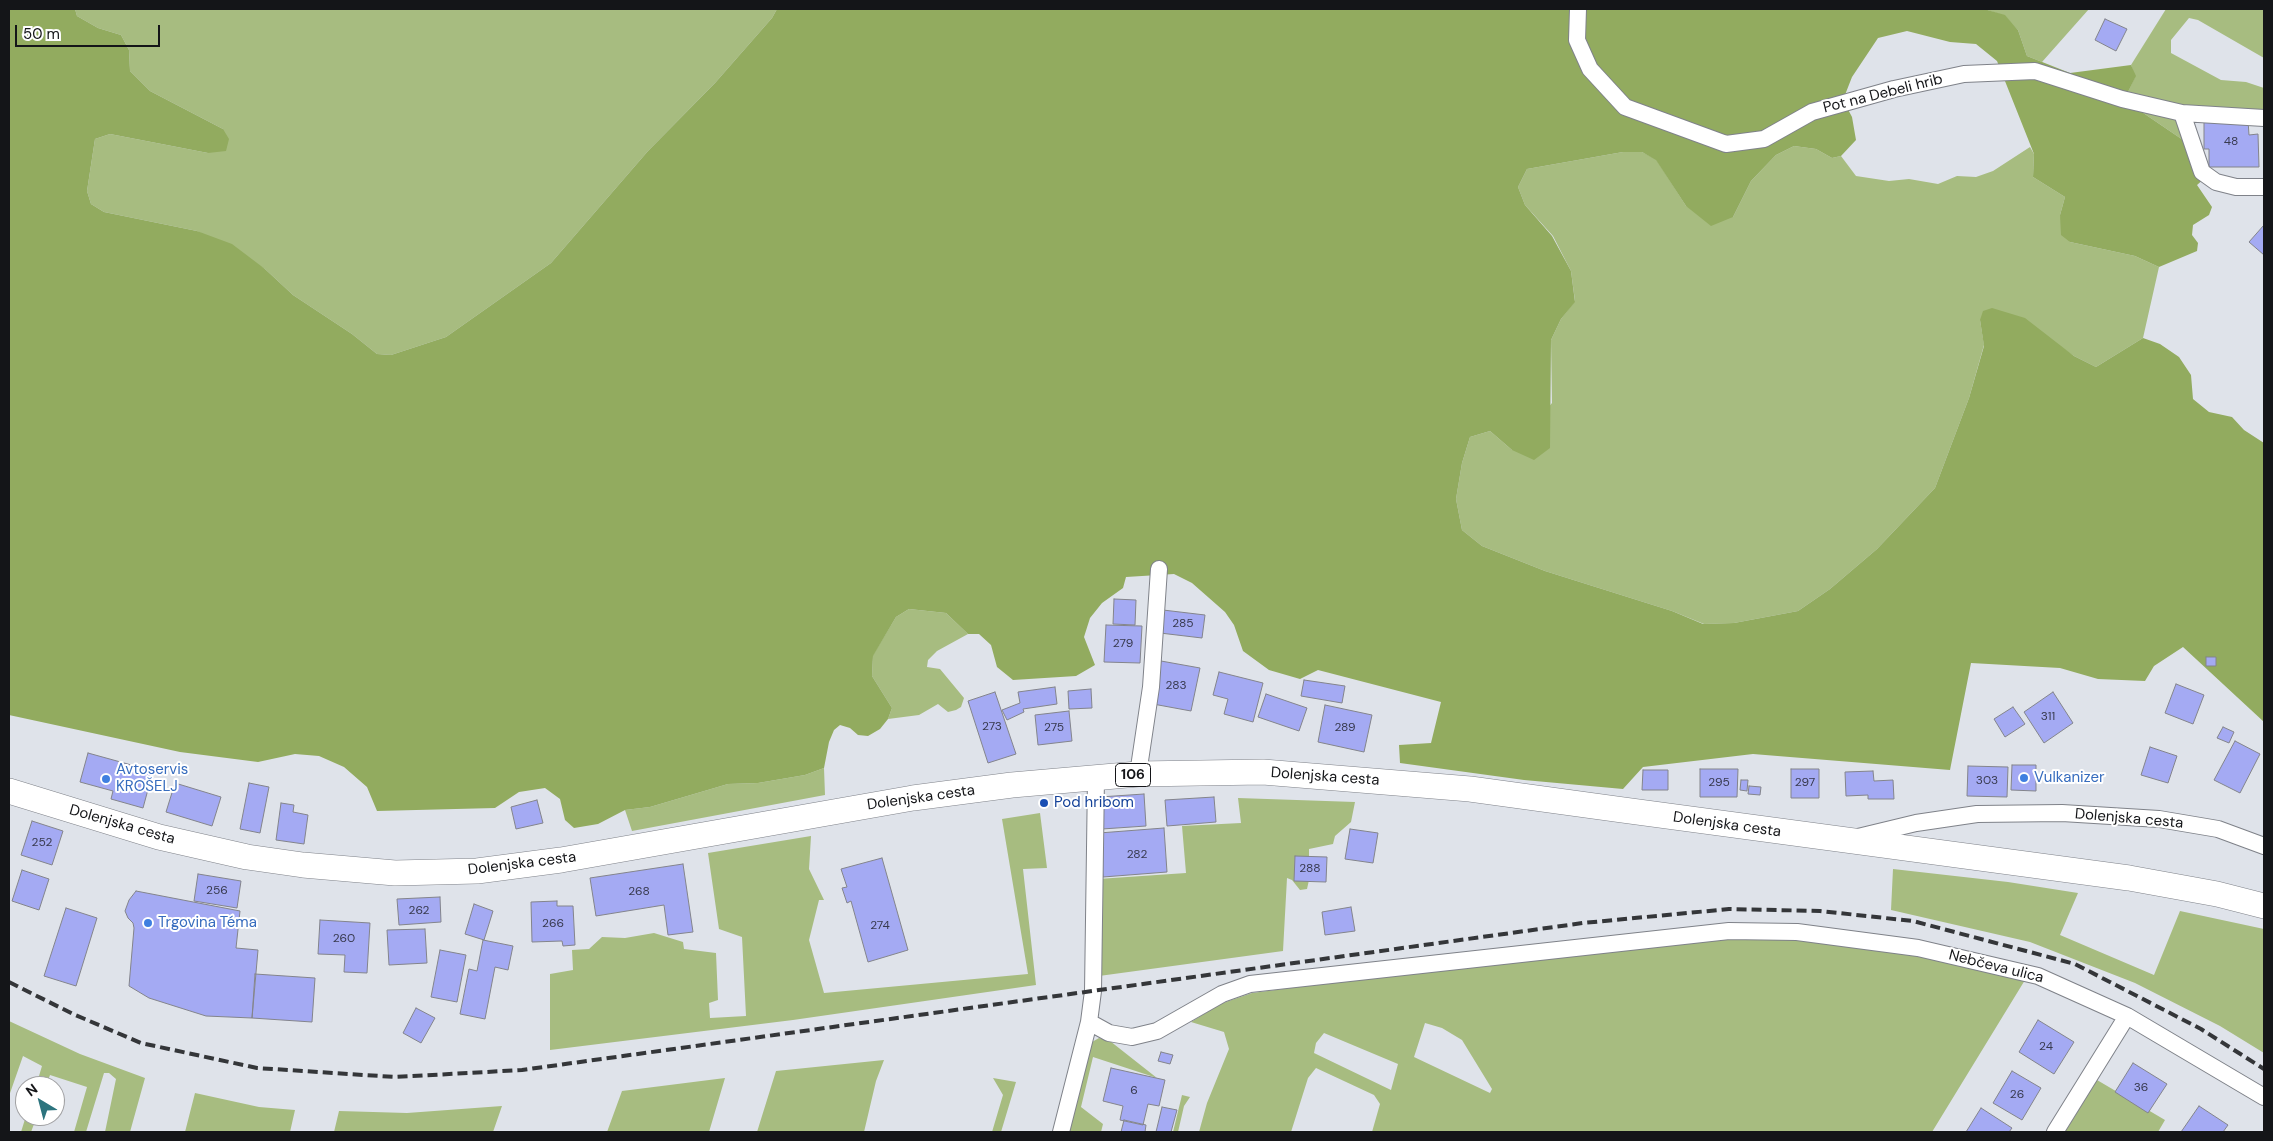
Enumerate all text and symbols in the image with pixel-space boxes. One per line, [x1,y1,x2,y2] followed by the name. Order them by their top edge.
[18,15,162,47] scale bar
[23,24,60,44] text: 50 m
[1821,70,1945,118] street label: Pot na Debeli hrib
[2224,135,2238,149] house number: 48
[1172,617,1194,631] house number: 285
[1113,637,1133,651] house number: 279
[1165,679,1187,693] house number: 283
[2041,710,2055,724] house number: 311
[982,720,1002,734] house number: 273
[1044,721,1064,735] house number: 275
[1334,721,1356,735] house number: 289
[116,761,188,796] place label: Avtoservis KROŠELJ
[1116,764,1150,786] road number: 106
[1270,764,1380,790] street label: Dolenjska cesta
[2034,769,2105,787] place label: Vulkanizer
[2018,772,2030,784] marker: Vulkanizer
[100,773,112,785] marker: Avtoservis KROŠELJ
[1976,774,1998,788] house number: 303
[1708,776,1730,790] house number: 295
[1795,776,1815,790] house number: 297
[866,782,976,814] street label: Dolenjska cesta
[1054,794,1134,812] place label: Pod hribom
[1038,797,1050,809] marker: Pod hribom
[67,801,177,849] street label: Dolenjska cesta
[2074,805,2184,833] street label: Dolenjska cesta
[1672,809,1782,841] street label: Dolenjska cesta
[32,836,52,850] house number: 252
[467,848,577,880] street label: Dolenjska cesta
[1127,848,1147,862] house number: 282
[1299,862,1321,876] house number: 288
[206,884,228,898] house number: 256
[628,885,650,899] house number: 268
[408,904,430,918] house number: 262
[158,914,257,932] place label: Trgovina Téma
[142,917,154,929] marker: Trgovina Téma
[542,917,564,931] house number: 266
[870,919,890,933] house number: 274
[333,932,355,946] house number: 260
[1947,947,2045,987] street label: Nebčeva ulica
[2039,1040,2053,1054] house number: 24
[15,1076,65,1126] north arrow
[22,1080,41,1100] text: N
[2134,1081,2148,1095] house number: 36
[1130,1084,1138,1098] house number: 6
[2010,1088,2024,1102] house number: 26

